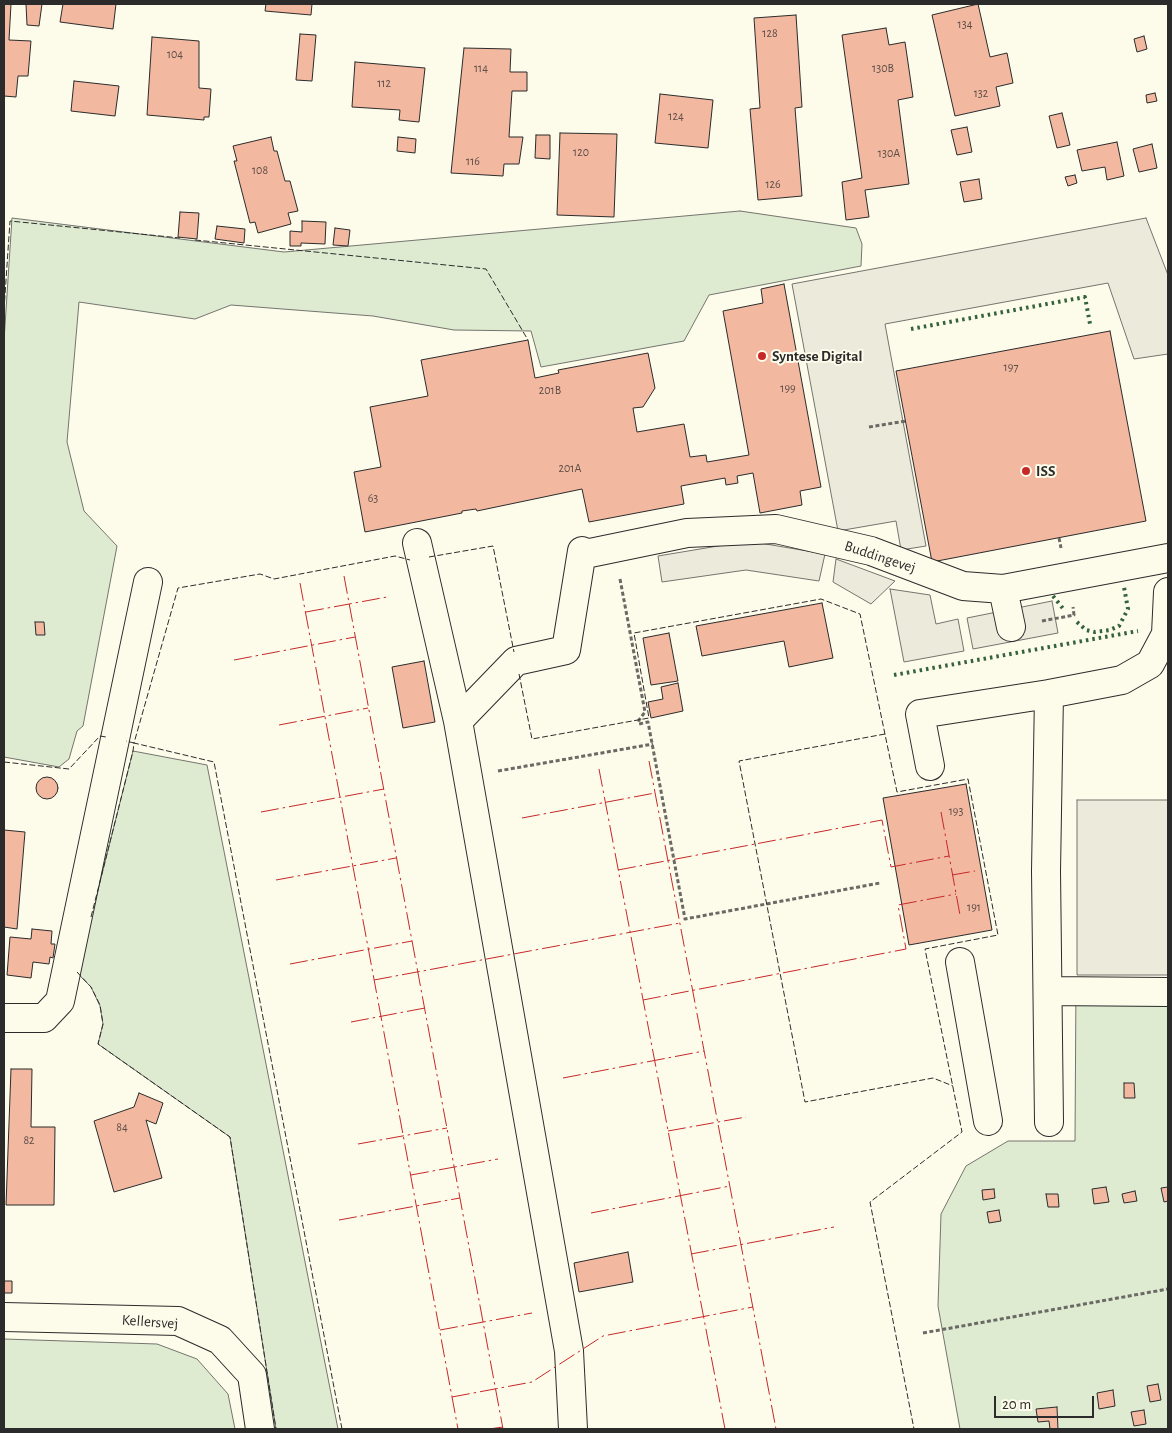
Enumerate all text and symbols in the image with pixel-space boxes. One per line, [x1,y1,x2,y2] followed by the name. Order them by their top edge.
[958,17,972,31] house number: 134
[762,26,778,40] house number: 128
[167,47,183,61] house number: 104
[474,61,488,75] house number: 114
[872,61,894,75] house number: 130B
[377,76,391,90] house number: 112
[974,86,988,100] house number: 132
[668,109,684,123] house number: 124
[573,145,589,159] house number: 120
[878,146,900,160] house number: 130A
[466,154,480,168] house number: 116
[252,163,268,177] house number: 108
[765,177,781,191] house number: 126
[772,347,862,365] place label: Syntese Digital
[756,350,768,362] marker: Syntese Digital
[1004,360,1018,374] house number: 197
[780,381,796,395] house number: 199
[539,383,561,397] house number: 201B
[559,461,581,475] house number: 201A
[1036,462,1055,480] place label: ISS
[1020,465,1032,477] marker: ISS
[368,491,378,505] house number: 63
[842,537,918,577] street label: Buddingevej
[949,804,963,818] house number: 193
[967,900,981,914] house number: 191
[116,1120,128,1134] house number: 84
[23,1133,35,1147] house number: 82
[121,1311,179,1333] street label: Kellersvej
[997,1386,1097,1418] scale bar
[1002,1397,1031,1412] text: 20 m

